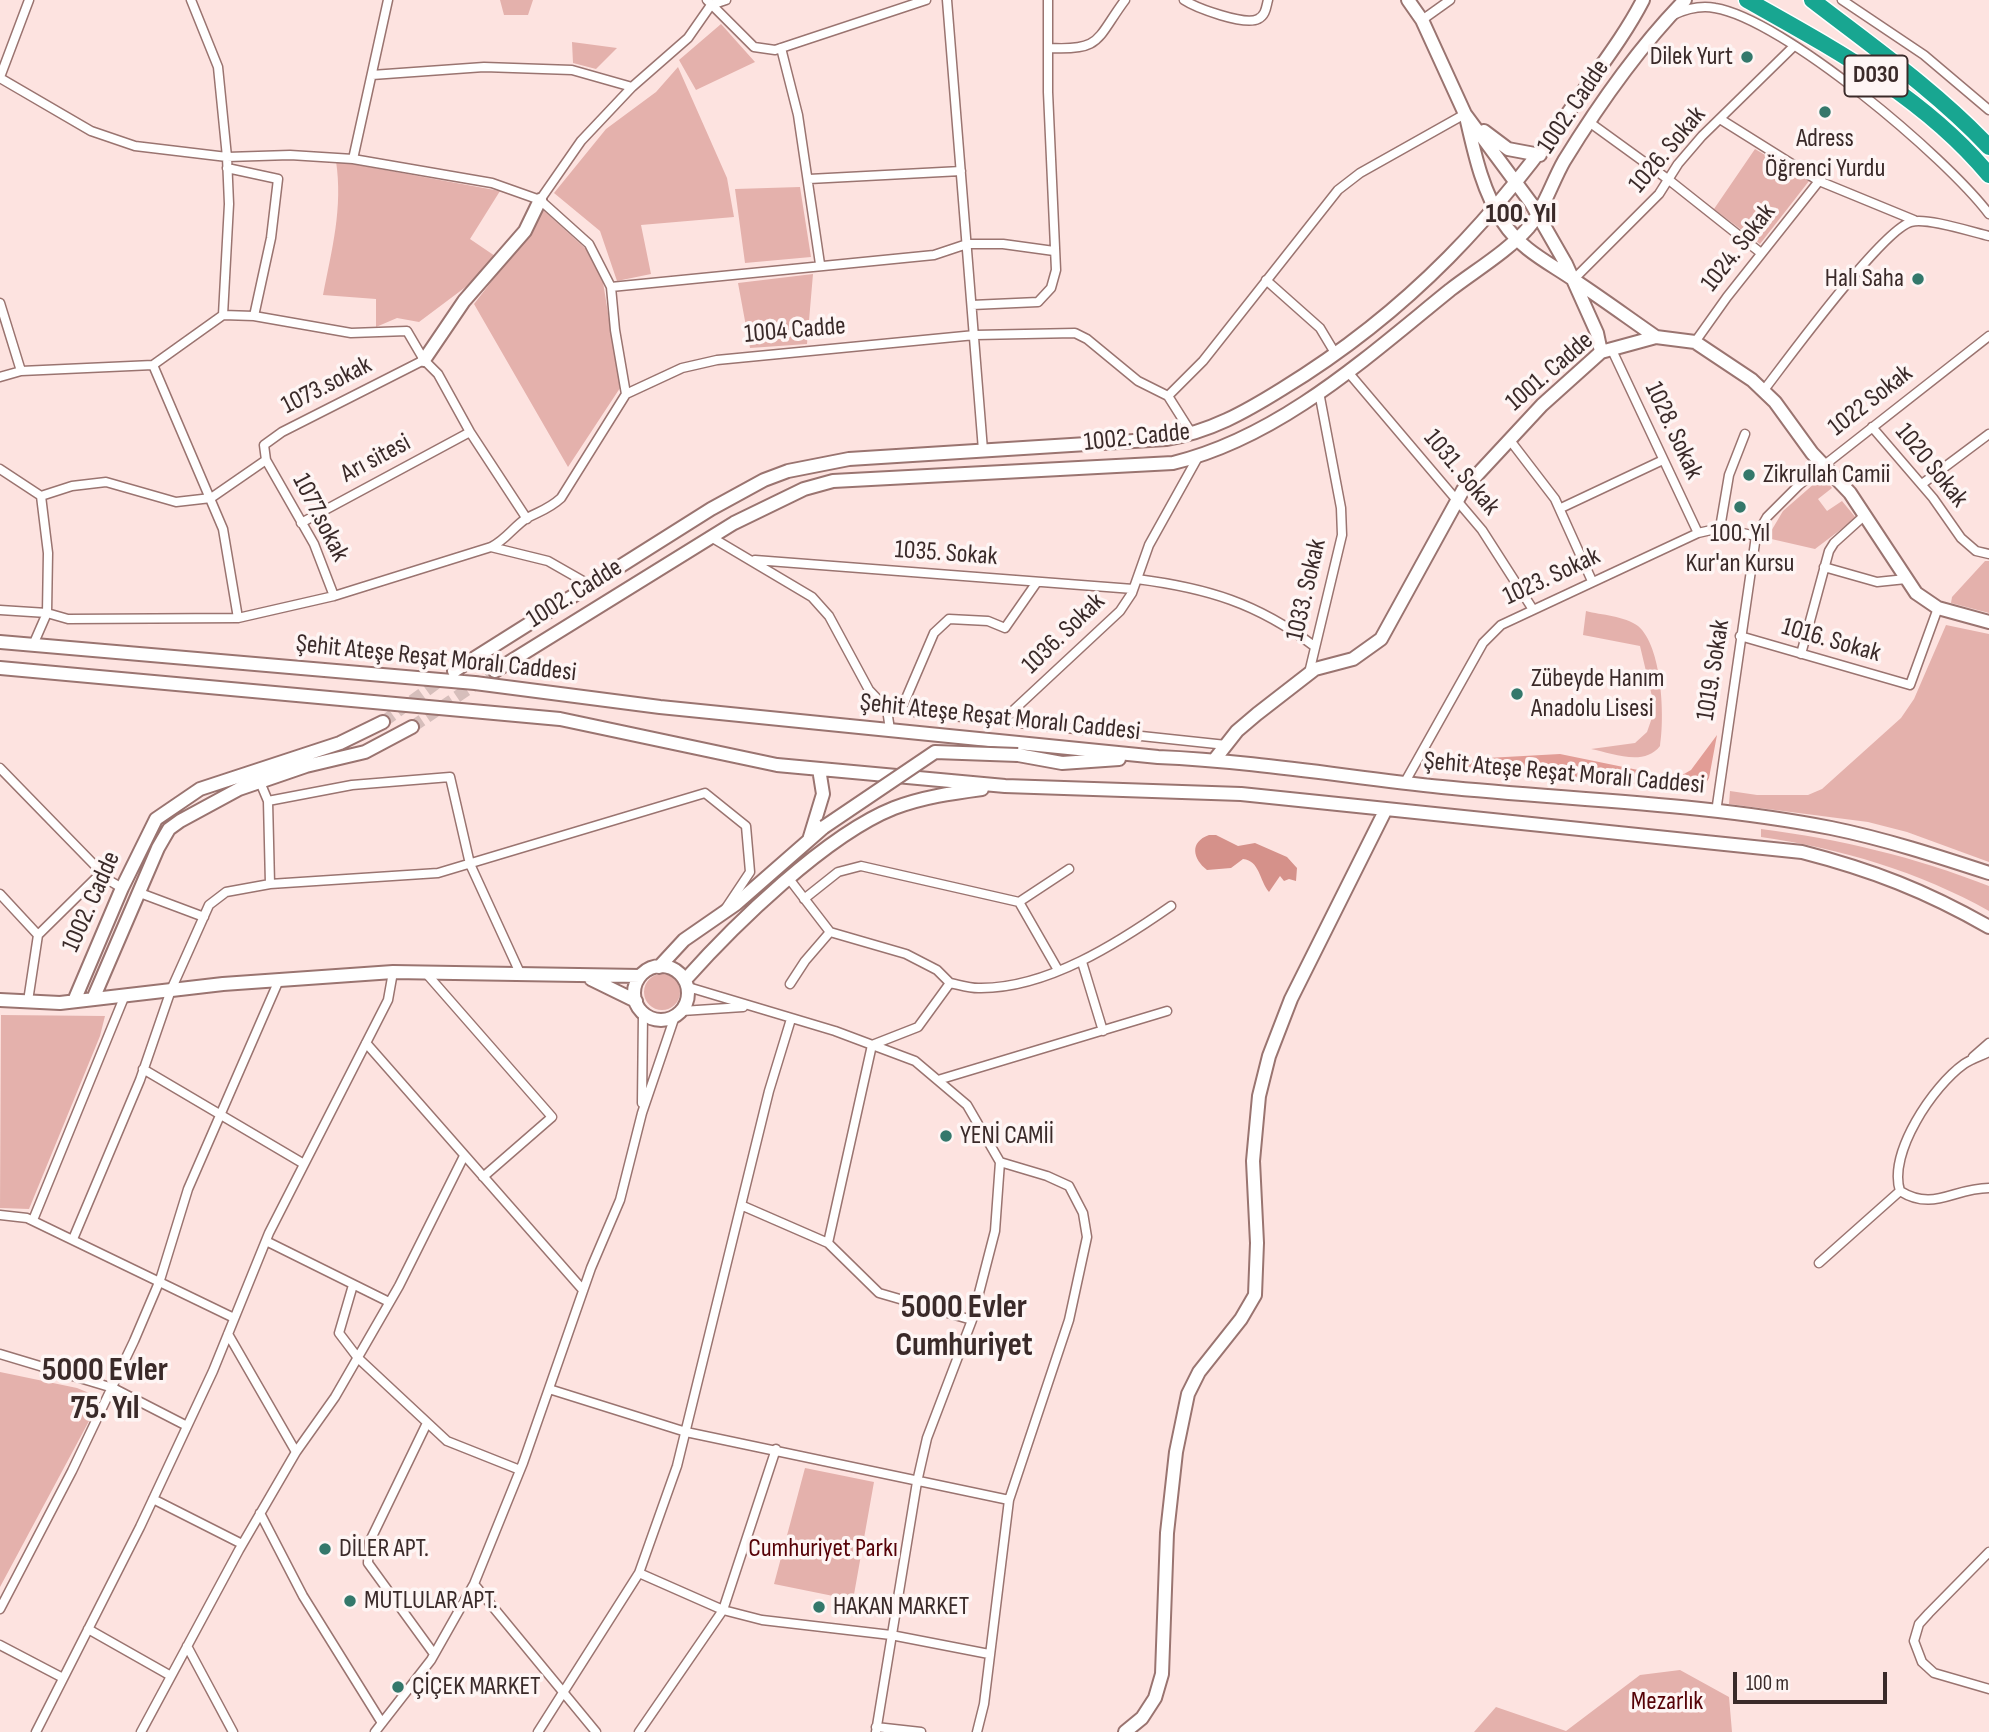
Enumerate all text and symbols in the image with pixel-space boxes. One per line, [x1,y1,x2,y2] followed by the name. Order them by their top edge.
[1650,41,1733,73] place label: Dilek Yurt
[1739,49,1755,65] marker: Dilek Yurt
[1531,54,1617,160] street label: 1002. Cadde
[1844,56,1908,96] road number: D030
[1623,101,1713,199] street label: 1026. Sokak
[1817,104,1833,120] marker: Adress Öğrenci Yurdu
[1765,123,1885,184] place label: Adress Öğrenci Yurdu
[1486,198,1556,232] district label: 100. Yıl
[1695,198,1783,298] street label: 1024. Sokak
[1825,263,1904,295] place label: Halı Saha
[1910,271,1926,287] marker: Halı Saha
[743,311,847,351] street label: 1004 Cadde
[1500,326,1600,418] street label: 1001. Cadde
[277,350,377,422] street label: 1073.sokak
[1823,359,1919,443] street label: 1022 Sokak
[1637,378,1709,484] street label: 1028. Sokak
[1082,417,1192,459] street label: 1002. Cadde
[1888,418,1974,514] street label: 1020 Sokak
[1416,424,1506,522] street label: 1031. Sokak
[336,428,416,490] street label: Arı sitesi
[1763,459,1890,491] place label: Zikrullah Camii
[1741,467,1757,483] marker: Zikrullah Camii
[285,469,355,567] street label: 1077.sokak
[1732,499,1748,515] marker: 100. Yıl Kur'an Kursu
[1686,518,1794,580] place label: 100. Yıl Kur'an Kursu
[894,535,998,573] street label: 1035. Sokak
[1280,536,1334,644] street label: 1033. Sokak
[1499,541,1605,613] street label: 1023. Sokak
[522,553,628,635] street label: 1002. Cadde
[1016,587,1112,681] street label: 1036. Sokak
[1778,612,1884,670] street label: 1016. Sokak
[1691,617,1737,723] street label: 1019. Sokak
[294,629,578,689] street label: Şehit Ateşe Reşat Moralı Caddesi
[1531,663,1665,724] place label: Zübeyde Hanım Anadolu Lisesi
[1509,686,1525,702] marker: Zübeyde Hanım Anadolu Lisesi
[858,688,1142,748] street label: Şehit Ateşe Reşat Moralı Caddesi
[1422,746,1706,802] street label: Şehit Ateşe Reşat Moralı Caddesi
[56,847,128,957] street label: 1002. Cadde
[960,1120,1054,1152] place label: YENİ CAMİİ
[938,1128,954,1144] marker: YENİ CAMİİ
[895,1289,1033,1367] district label: 5000 Evler Cumhuriyet
[42,1352,168,1430] district label: 5000 Evler 75. Yıl
[339,1533,429,1565] place label: DİLER APT.
[748,1533,898,1565] park label: Cumhuriyet Parkı
[317,1541,333,1557] marker: DİLER APT.
[364,1585,498,1617] place label: MUTLULAR APT.
[833,1591,969,1623] place label: HAKAN MARKET
[342,1593,358,1609] marker: MUTLULAR APT.
[811,1599,827,1615] marker: HAKAN MARKET
[1737,1658,1891,1702] scale bar
[412,1671,541,1703] place label: ÇİÇEK MARKET
[1746,1671,1789,1696] text: 100 m
[390,1679,406,1695] marker: ÇİÇEK MARKET
[1631,1686,1703,1718] park label: Mezarlık

